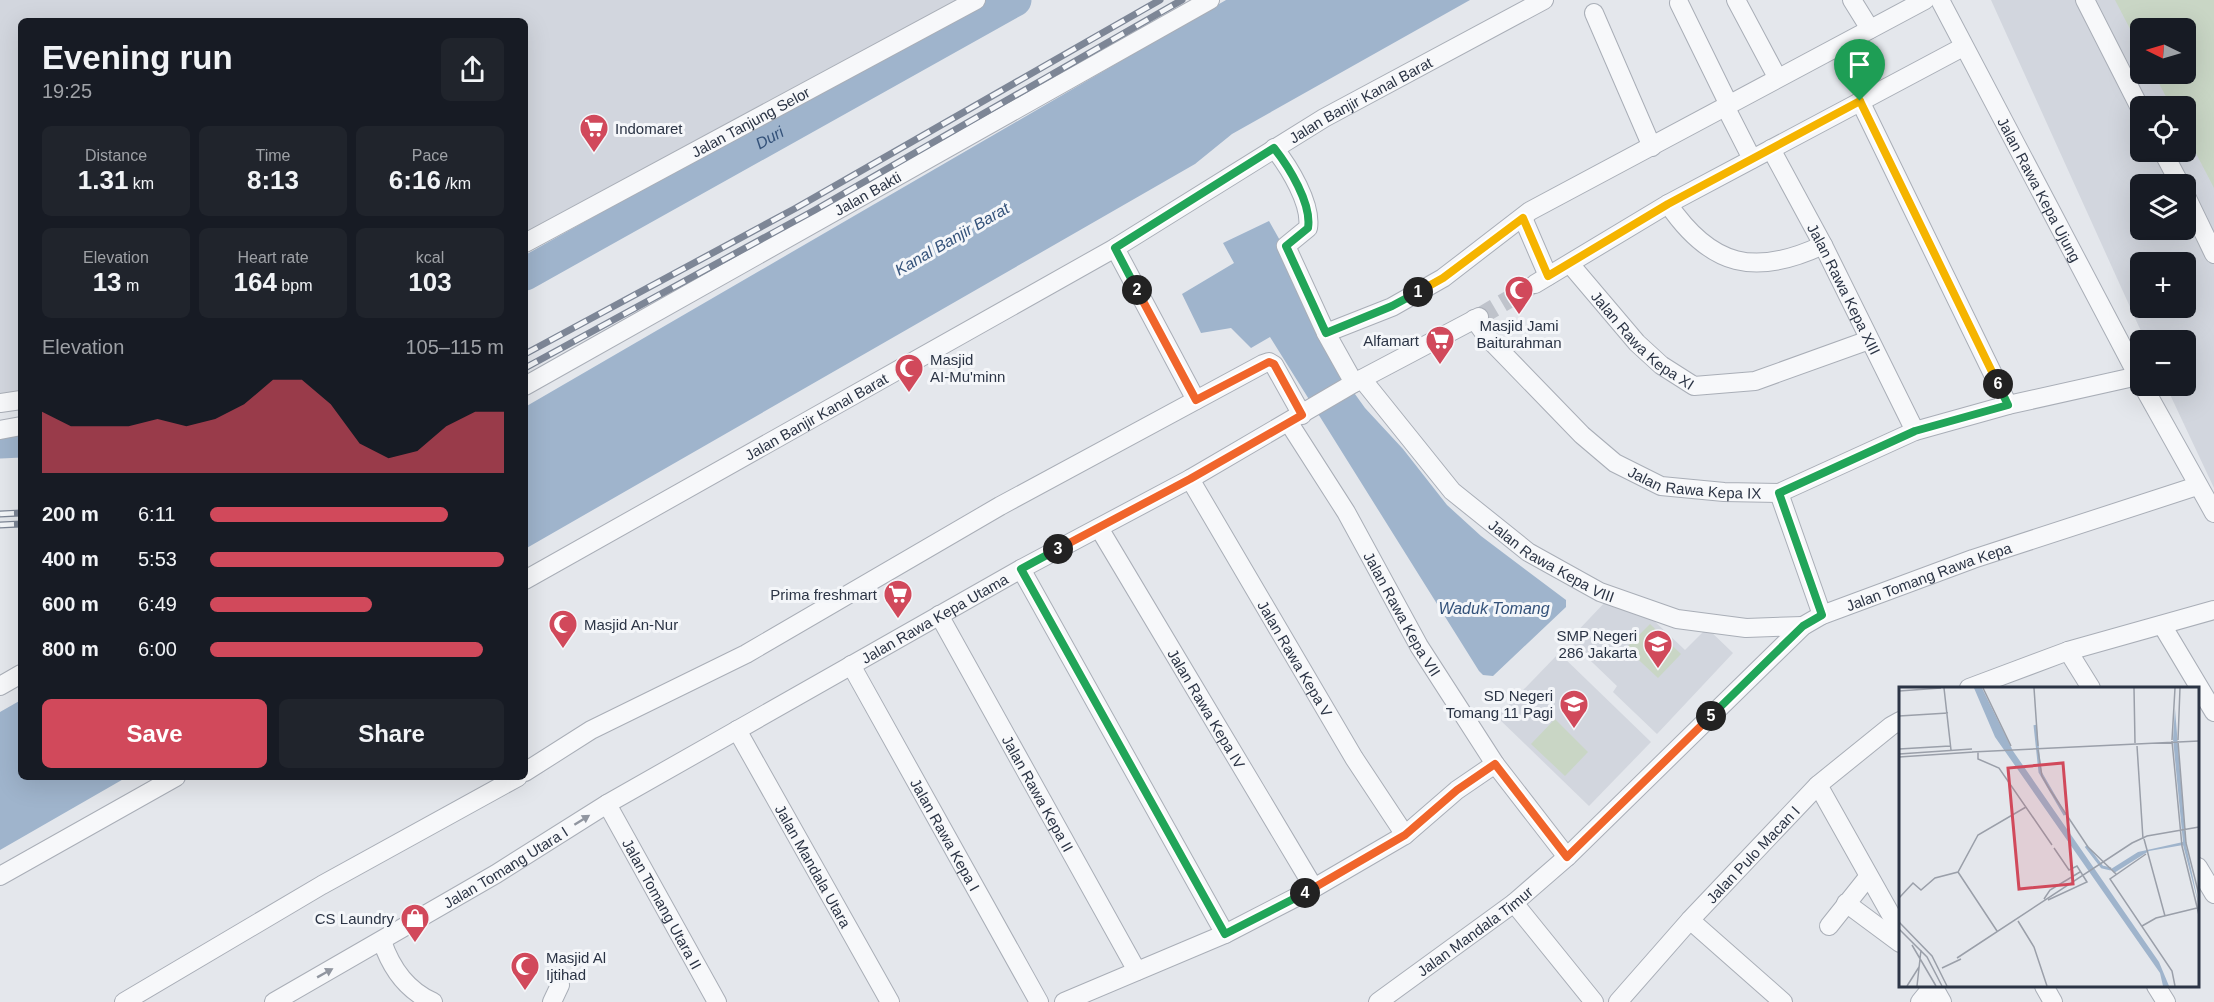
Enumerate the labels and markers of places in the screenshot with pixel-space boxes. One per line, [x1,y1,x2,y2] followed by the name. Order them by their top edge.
[1834,39,1885,101] pin
[578,112,610,154] supermarket icon: Indomaret
[615,120,683,137] place label: Indomaret
[1503,274,1535,316] mosque icon: Masjid Jami Baiturahman
[1122,275,1152,305] pin: 2
[1403,277,1433,307] pin: 1
[1476,317,1562,351] place label: Masjid Jami Baiturahman
[1424,324,1456,366] supermarket icon: Alfamart
[1363,332,1420,349] place label: Alfamart
[930,351,1005,385] place label: Masjid AI-Mu'minn
[893,352,925,394] mosque icon: Masjid AI-Mu'minn
[1983,369,2013,399] pin: 6
[1043,534,1073,564] pin: 3
[882,578,914,620] supermarket icon: Prima freshmart
[770,586,878,603] place label: Prima freshmart
[547,608,579,650] mosque icon: Masjid An-Nur
[584,616,678,633] place label: Masjid An-Nur
[1556,627,1638,661] place label: SMP Negeri 286 Jakarta
[1642,628,1674,670] school or university icon: SMP Negeri 286 Jakarta
[1446,687,1553,721] place label: SD Negeri Tomang 11 Pagi
[1558,688,1590,730] school or university icon: SD Negeri Tomang 11 Pagi
[1696,701,1726,731] pin: 5
[1290,878,1320,908] pin: 4
[399,902,431,944] shop icon: CS Laundry
[315,910,394,927] place label: CS Laundry
[546,949,606,983] place label: Masjid Al Ijtihad
[509,950,541,992] mosque icon: Masjid Al Ijtihad

